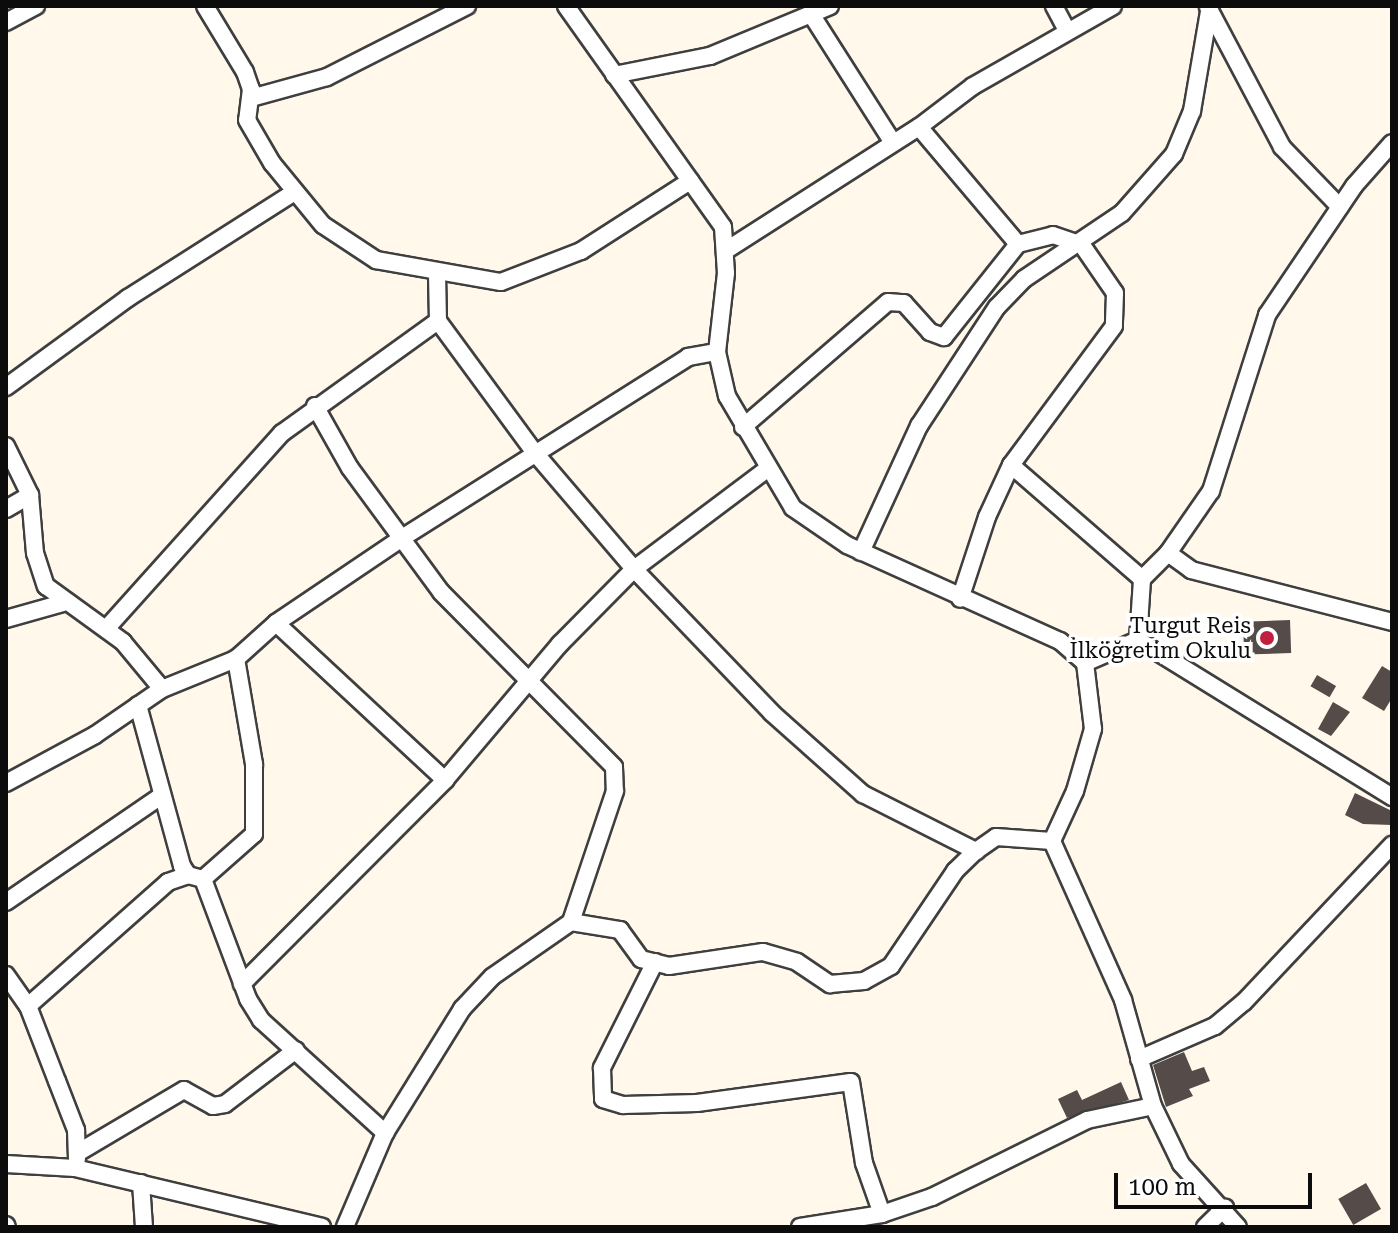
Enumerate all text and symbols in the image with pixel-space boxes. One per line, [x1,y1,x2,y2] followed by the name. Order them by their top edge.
[1070,612,1251,664] place label: Turgut Reis İlköğretim Okulu
[1258,629,1276,647] marker: Turgut Reis İlköğretim Okulu
[1118,1157,1316,1207] scale bar
[1128,1173,1196,1201] text: 100 m

